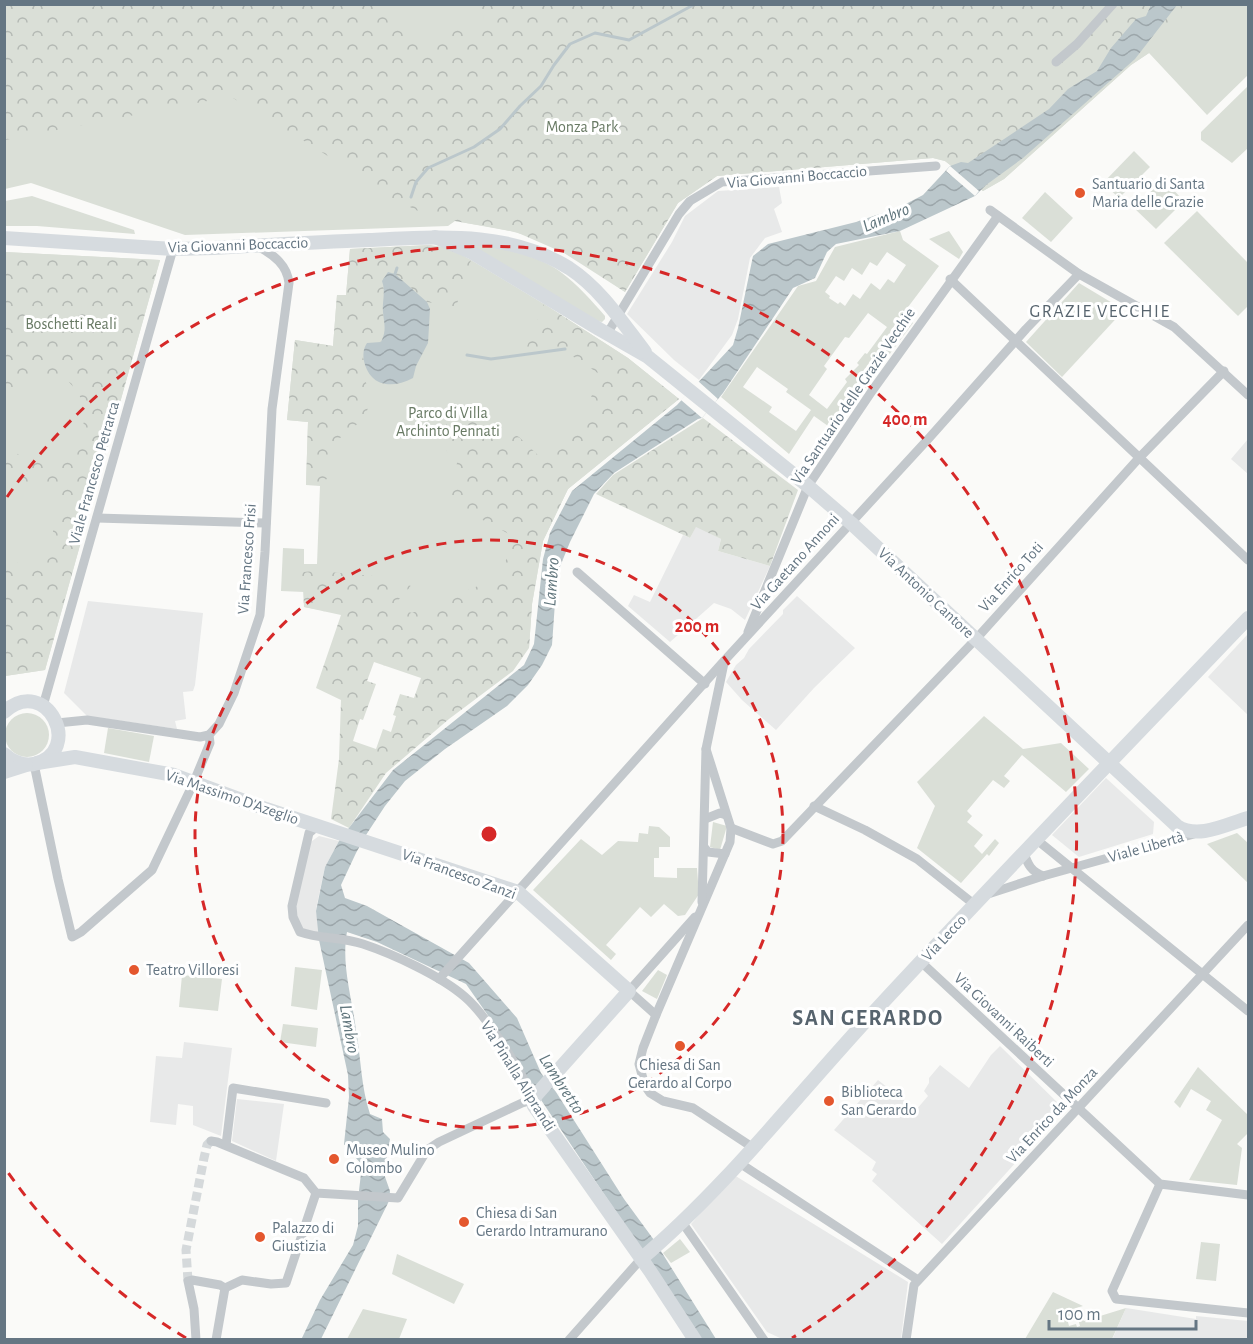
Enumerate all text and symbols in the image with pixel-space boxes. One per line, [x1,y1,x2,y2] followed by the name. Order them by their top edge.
[546,119,619,135] park label: Monza Park
[726,163,868,191] street label: Via Giovanni Boccaccio
[1092,176,1205,210] place label: Santuario di Santa Maria delle Grazie
[1073,186,1087,200] marker: Santuario di Santa Maria delle Grazie
[860,200,912,236] water label: Lambro
[168,235,309,255] street label: Via Giovanni Boccaccio
[1029,303,1171,321] district label: GRAZIE VECCHIE
[788,305,918,487] street label: Via Santuario delle Grazie Vecchie
[25,316,117,332] park label: Boschetti Reali
[66,400,122,546] street label: Viale Francesco Petrarca
[396,405,500,439] park label: Parco di Villa Archinto Pennati
[882,411,928,429] text: 400 m
[235,503,259,615] street label: Via Francesco Frisi
[748,511,842,613] street label: Via Gaetano Annoni
[976,539,1046,615] street label: Via Enrico Toti
[875,545,977,641] street label: Via Antonio Cantore
[541,557,563,607] water label: Lambro
[675,618,719,636] text: 200 m
[163,767,301,827] street label: Via Massimo D'Azeglio
[479,824,499,844] centre of rings
[1106,829,1186,865] street label: Viale Libertà
[400,846,518,902] street label: Via Francesco Zanzi
[919,912,969,964] street label: Via Lecco
[146,962,239,978] place label: Teatro Villoresi
[127,963,141,977] marker: Teatro Villoresi
[951,970,1057,1070] street label: Via Giovanni Raiberti
[336,1003,362,1055] water label: Lambro
[792,1007,944,1029] district label: SAN GERARDO
[478,1018,558,1134] street label: Via Pinalla Aliprandi
[673,1039,687,1053] marker: Chiesa di San Gerardo al Corpo
[535,1051,587,1117] water label: Lambretto
[628,1057,732,1091] place label: Chiesa di San Gerardo al Corpo
[1004,1064,1100,1166] street label: Via Enrico da Monza
[841,1084,917,1118] place label: Biblioteca San Gerardo
[822,1094,836,1108] marker: Biblioteca San Gerardo
[346,1142,435,1176] place label: Museo Mulino Colombo
[327,1152,341,1166] marker: Museo Mulino Colombo
[476,1205,608,1239] place label: Chiesa di San Gerardo Intramurano
[457,1215,471,1229] marker: Chiesa di San Gerardo Intramurano
[272,1220,334,1254] place label: Palazzo di Giustizia
[253,1230,267,1244] marker: Palazzo di Giustizia
[1049,1293,1196,1331] scale bar
[1058,1306,1101,1324] text: 100 m

